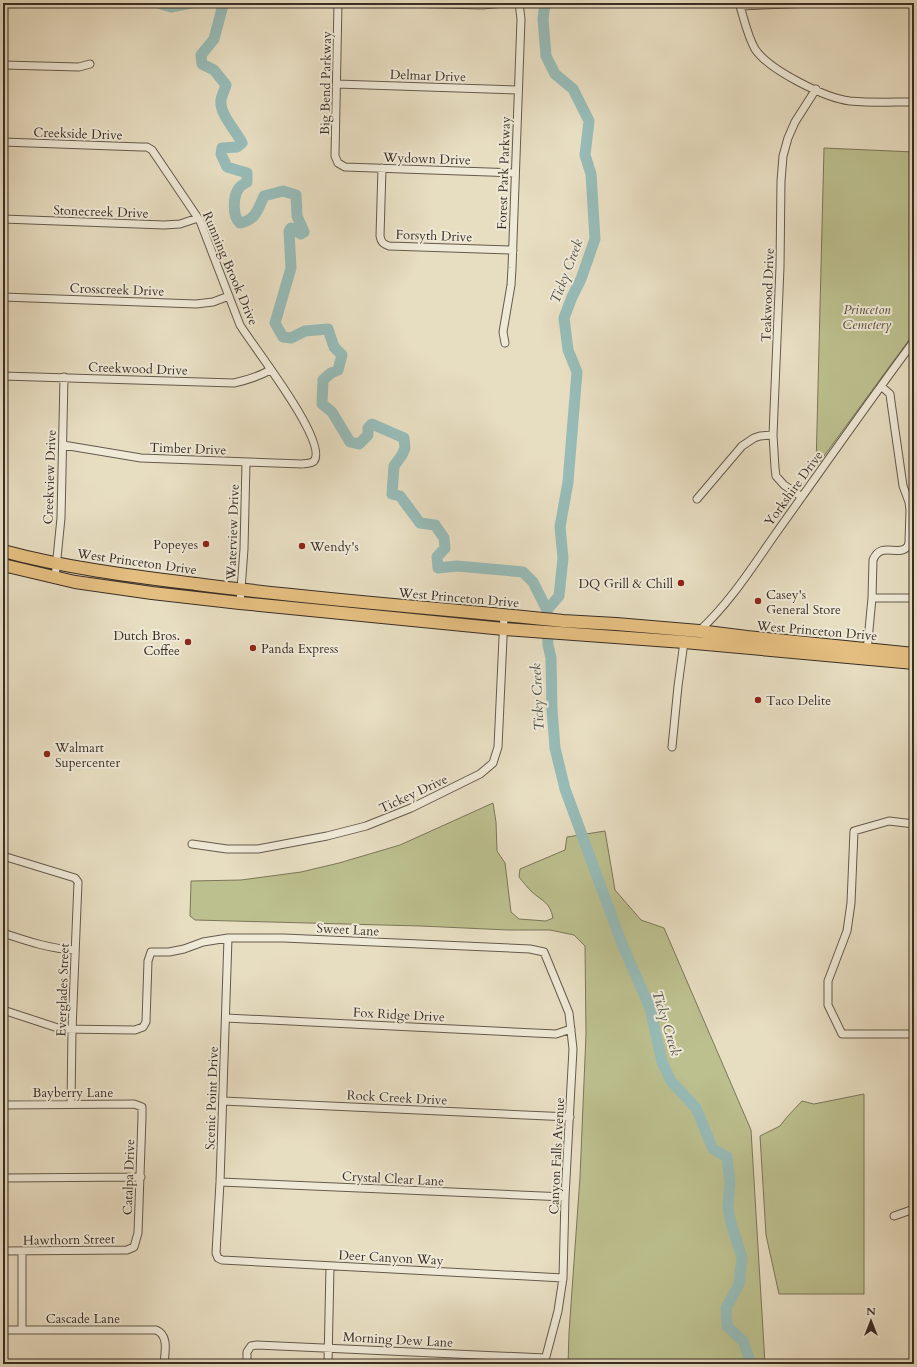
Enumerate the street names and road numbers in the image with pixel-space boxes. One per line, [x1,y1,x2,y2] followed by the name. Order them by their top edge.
[316,31,336,135] street label: Big Bend Parkway
[390,66,466,86] street label: Delmar Drive
[493,116,515,230] street label: Forest Park Parkway
[33,123,123,145] street label: Creekside Drive
[382,148,471,170] street label: Wydown Drive
[53,201,149,223] street label: Stonecreek Drive
[198,209,262,328] street label: Running Brook Drive
[395,226,473,246] street label: Forsyth Drive
[757,247,779,342] street label: Teakwood Drive
[69,279,165,301] street label: Crosscreek Drive
[88,358,188,380] street label: Creekwood Drive
[39,429,61,525] street label: Creekview Drive
[149,439,227,459] street label: Timber Drive
[760,447,827,530] street label: Yorkshire Drive
[222,484,244,581] street label: Waterview Drive
[75,545,198,579] street label: West Princeton Drive
[397,584,520,612] street label: West Princeton Drive
[755,617,878,645] street label: West Princeton Drive
[376,770,451,818] street label: Tickey Drive
[316,919,380,941] street label: Sweet Lane
[52,943,74,1037] street label: Everglades Street
[352,1004,445,1026] street label: Fox Ridge Drive
[201,1046,223,1150] street label: Scenic Point Drive
[33,1084,114,1102] street label: Bayberry Lane
[346,1086,448,1110] street label: Rock Creek Drive
[545,1097,569,1215] street label: Canyon Falls Avenue
[119,1139,139,1215] street label: Catalpa Drive
[341,1167,445,1191] street label: Crystal Clear Lane
[23,1230,115,1250] street label: Hawthorn Street
[338,1246,444,1270] street label: Deer Canyon Way
[46,1310,120,1328] street label: Cascade Lane
[342,1328,454,1352] street label: Morning Dew Lane

